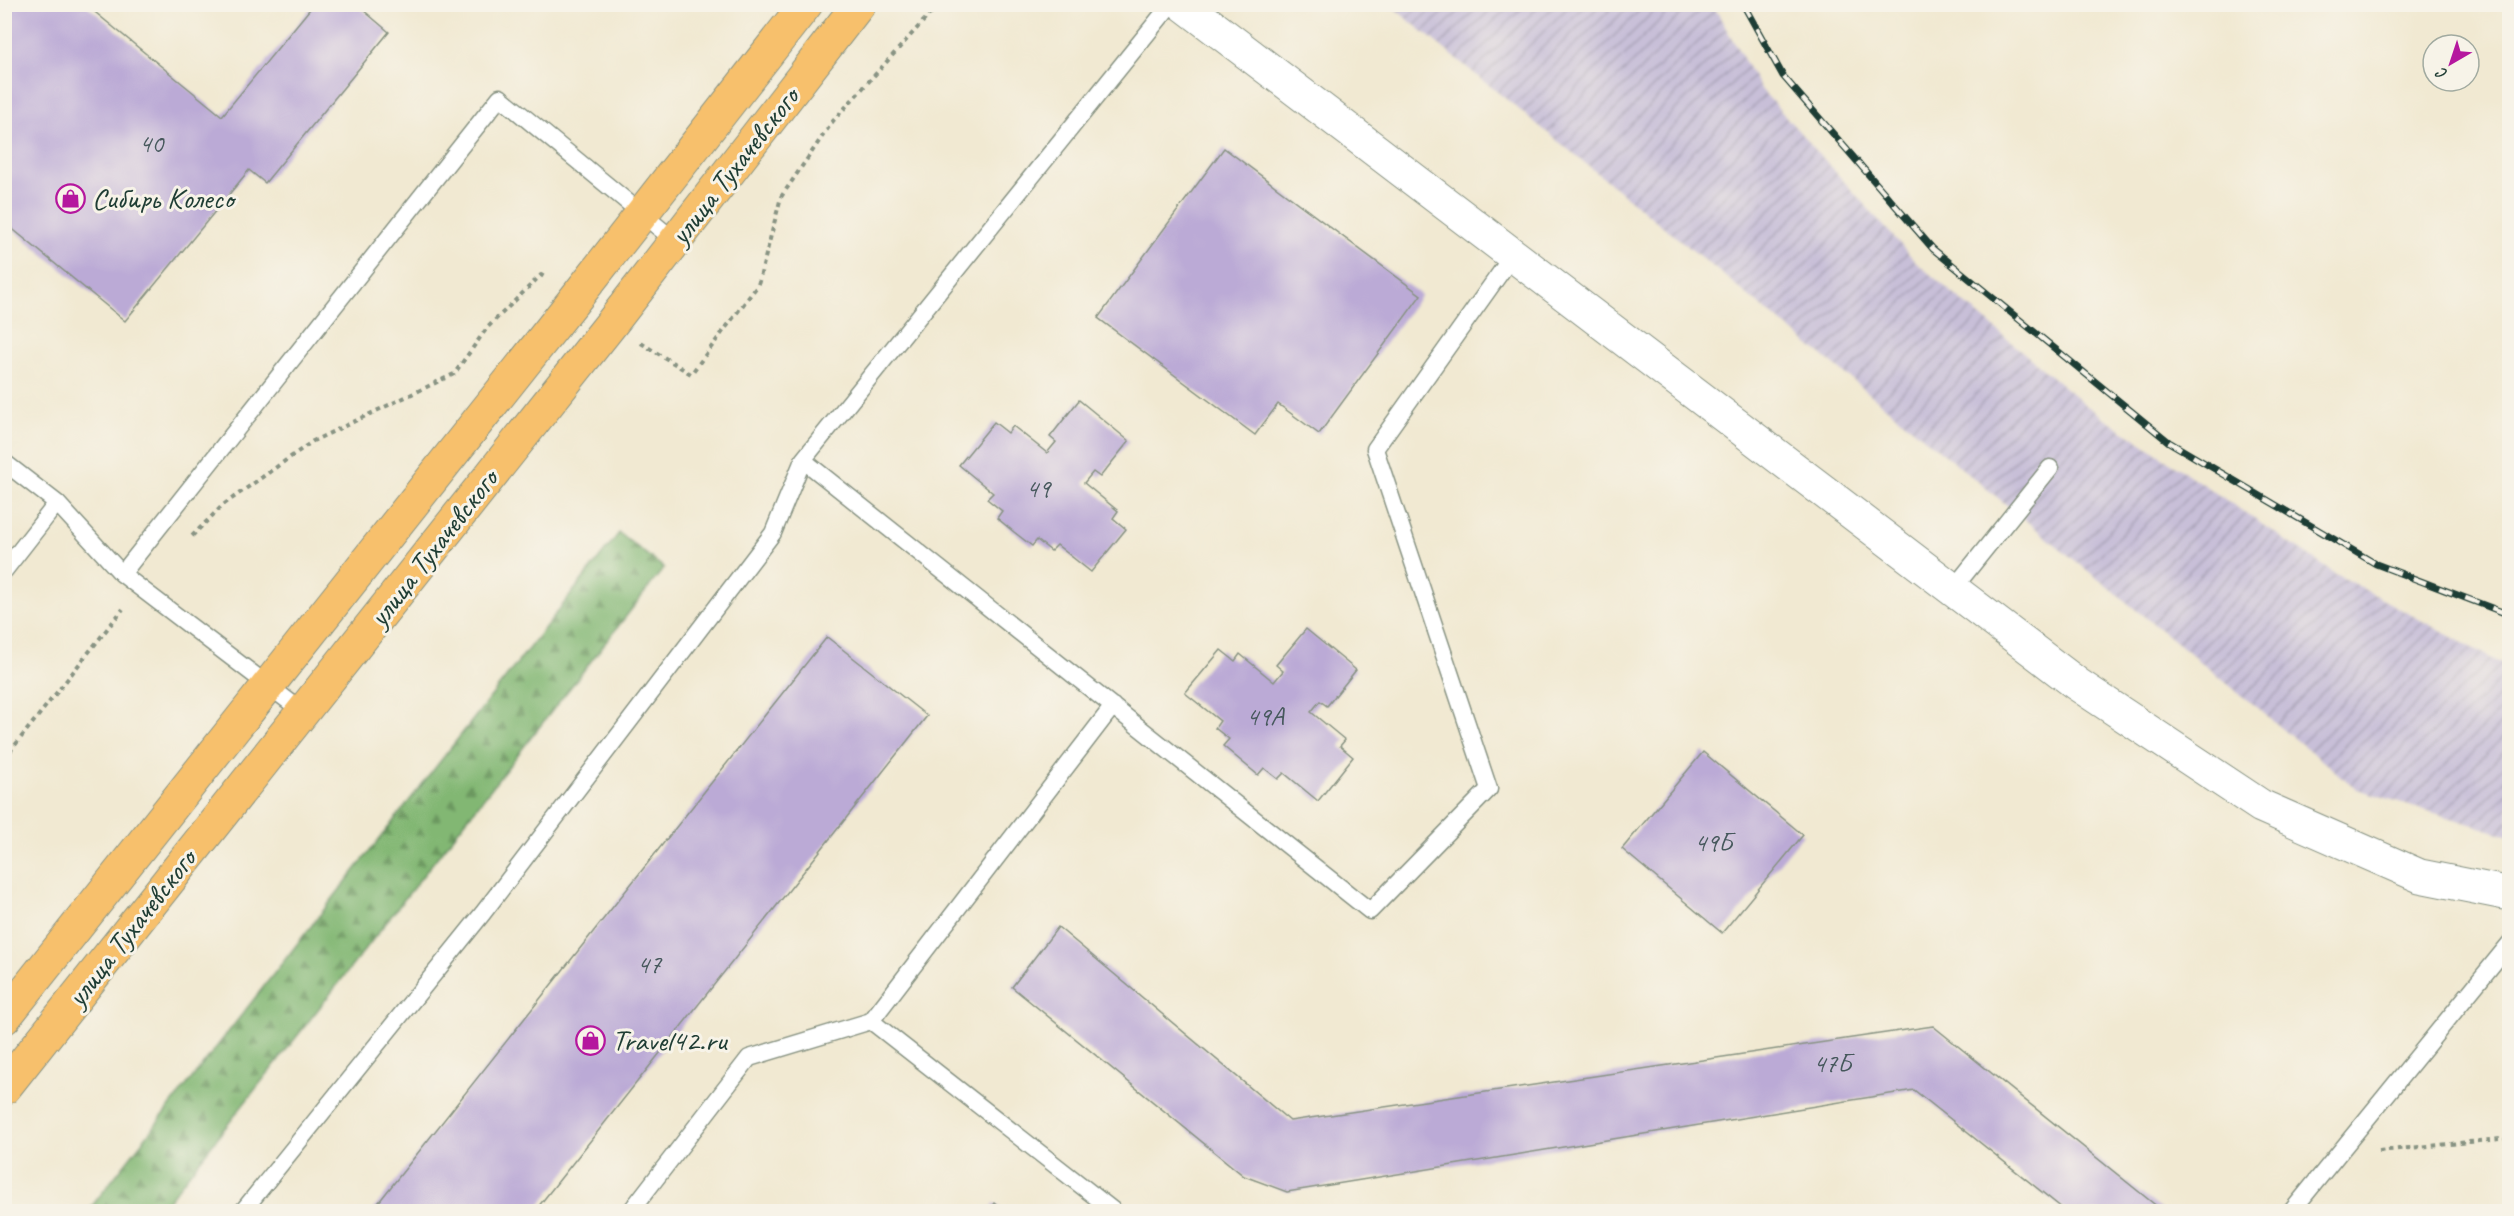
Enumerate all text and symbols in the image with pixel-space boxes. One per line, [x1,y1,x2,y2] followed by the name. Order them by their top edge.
[2421,33,2481,93] north arrow
[2431,62,2452,84] text: С
[659,77,809,254] street label: улица Тухачевского
[139,126,165,160] house number: 40
[92,179,237,217] place label: Сибирь Колесо
[55,182,87,214] shop icon: Сибирь Колесо
[358,459,508,636] street label: улица Тухачевского
[1026,471,1052,505] house number: 49
[1246,699,1285,733] house number: 49А
[1694,825,1736,859] house number: 49Б
[56,839,206,1016] street label: улица Тухачевского
[637,947,663,981] house number: 47
[612,1021,729,1059] place label: Travel42.ru
[575,1024,607,1056] shop icon: Travel42.ru
[1813,1046,1855,1080] house number: 47Б

